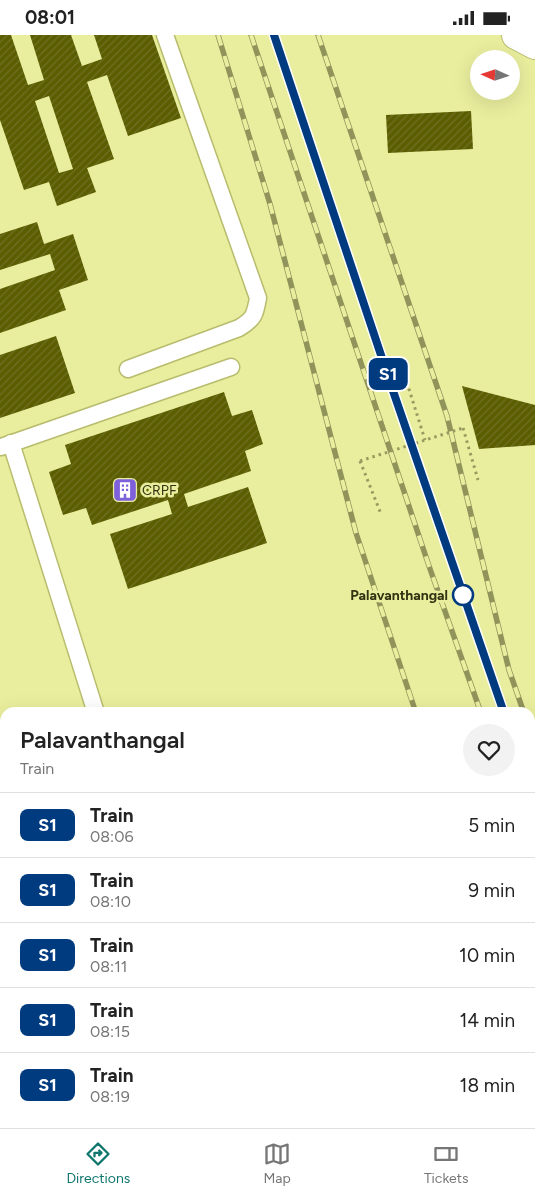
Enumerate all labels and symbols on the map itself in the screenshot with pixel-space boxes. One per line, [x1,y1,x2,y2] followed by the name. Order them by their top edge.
[470,50,520,100] north arrow
[366,358,410,390] line badge: S1
[112,477,138,503] building icon: CRPF
[142,482,177,499] place label: CRPF
[452,584,474,606] marker: Palavanthangal
[350,587,448,604] place label: Palavanthangal

